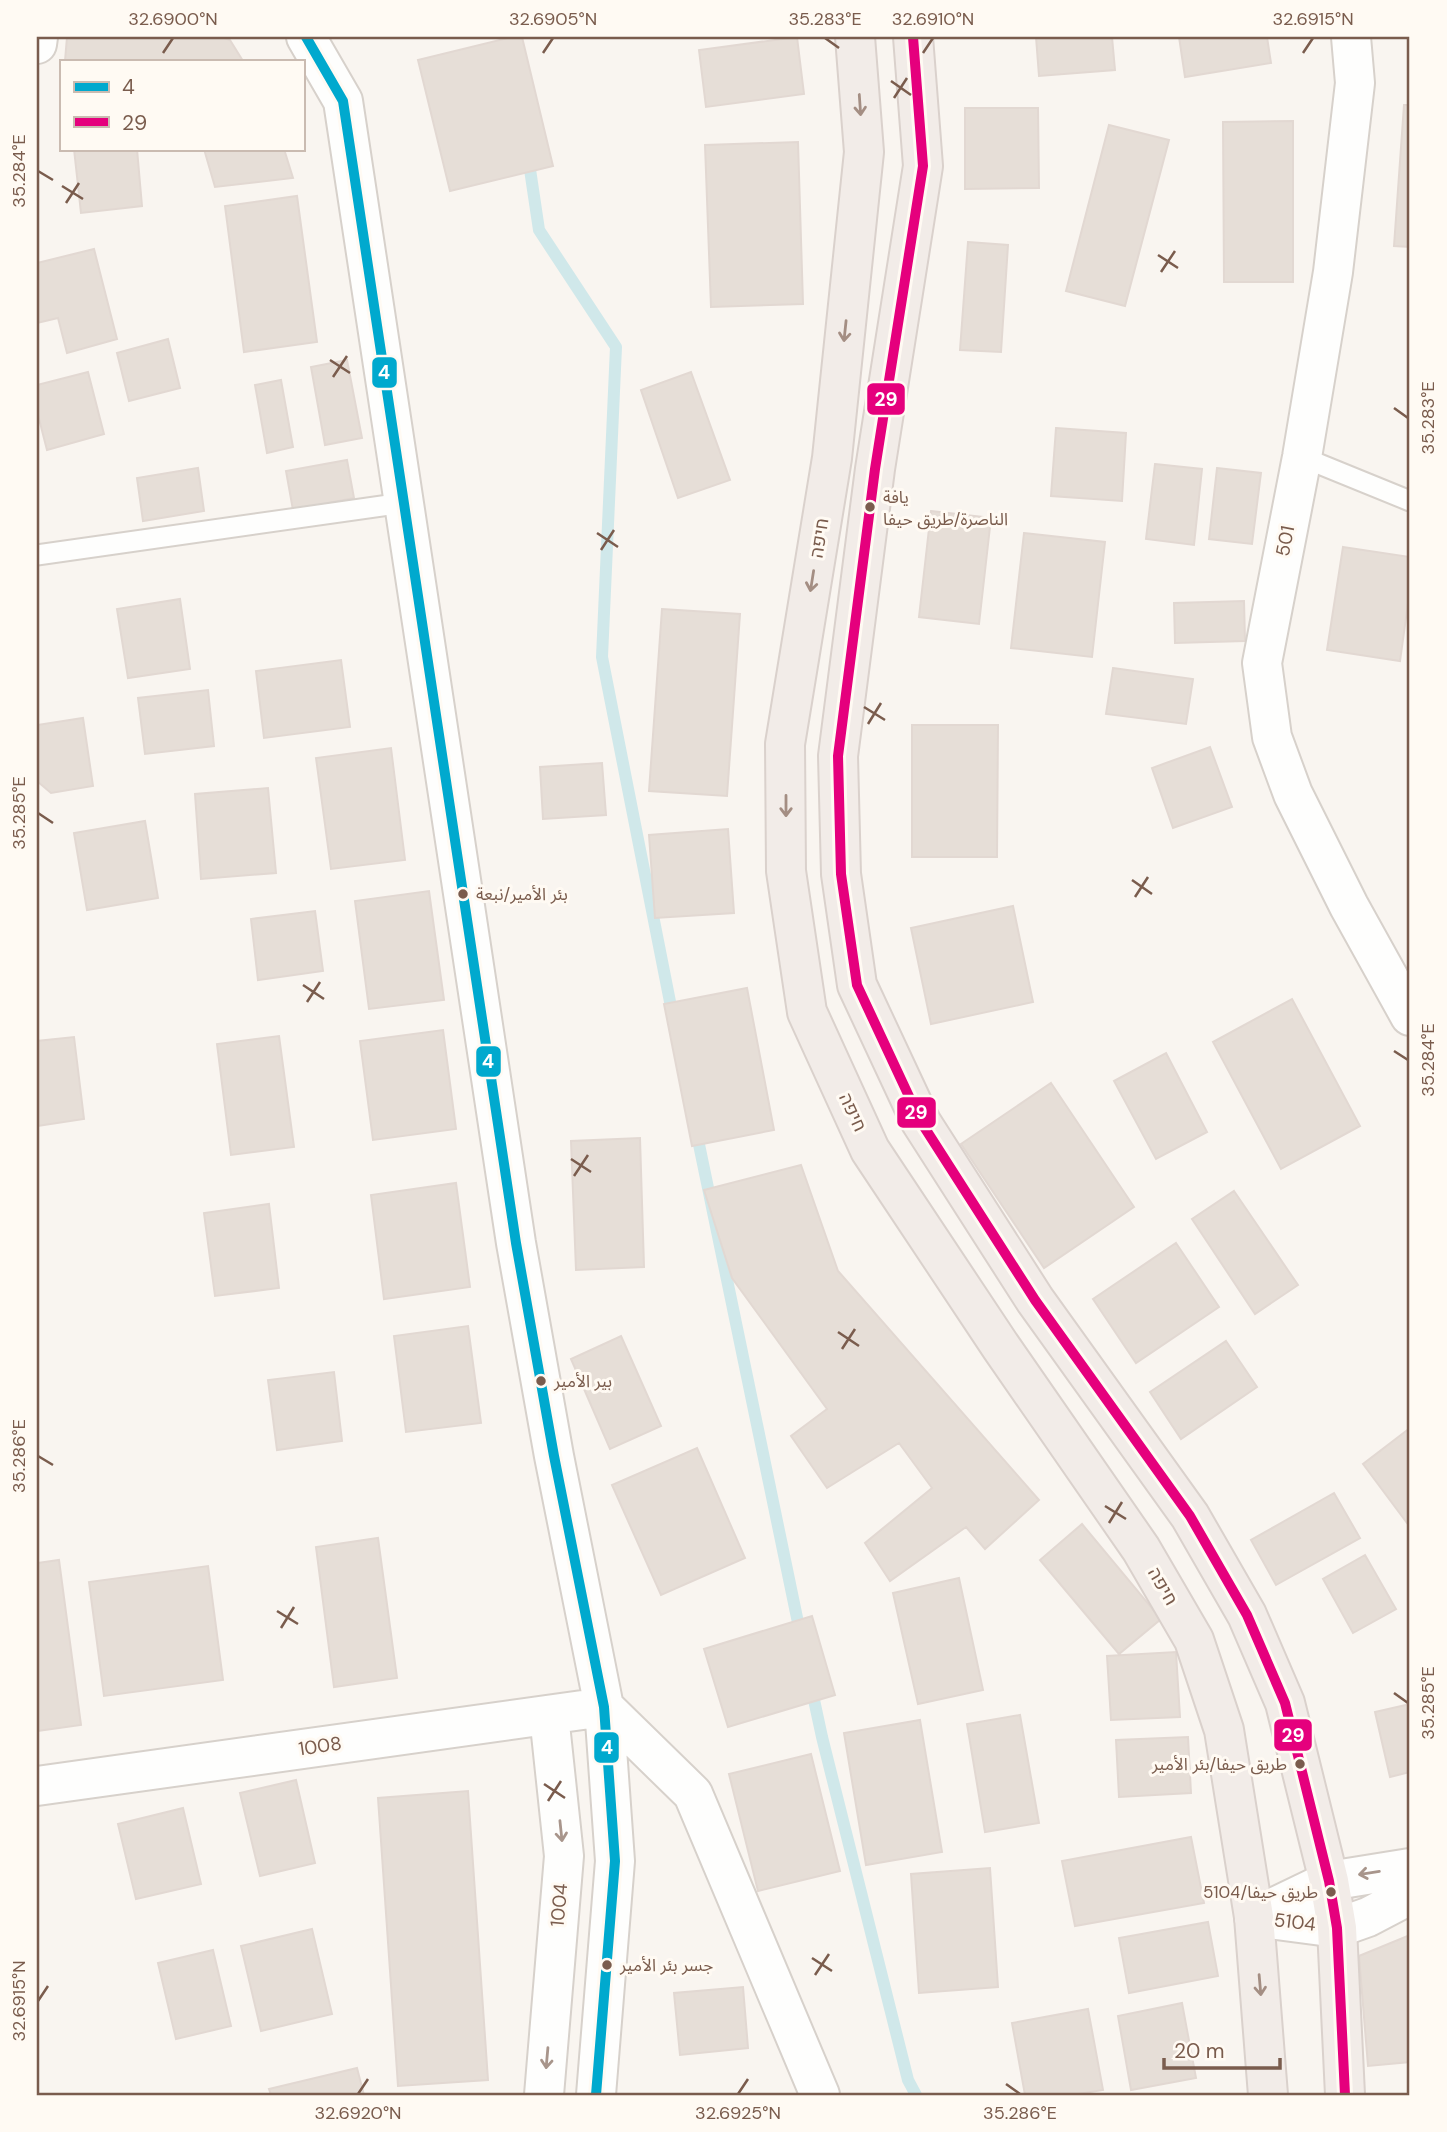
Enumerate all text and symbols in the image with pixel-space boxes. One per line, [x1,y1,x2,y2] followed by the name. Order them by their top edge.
[128,7,218,31] text: 32.6900°N
[509,7,597,31] text: 32.6905°N
[788,7,862,31] text: 35.283°E
[892,7,974,31] text: 32.6910°N
[1272,7,1354,31] text: 32.6915°N
[60,60,304,150] legend
[122,73,135,101] text: 4
[854,93,867,116] one-way arrow
[122,109,147,137] text: 29
[7,134,31,208] text: 35.284°E
[838,319,851,342] one-way arrow
[371,356,398,389] line badge: 4
[378,360,390,385] text: 4
[1416,381,1440,455] text: 35.283°E
[866,382,906,416] line badge: 29
[875,387,897,412] text: 29
[883,486,1008,530] place label: يافة الناصرة/طريق حيفا
[863,500,877,514] marker: يافة الناصرة/طريق حيفا
[803,516,835,560] street label: חיפה
[1270,524,1300,558] street label: 501
[805,569,818,592] one-way arrow
[7,776,31,850] text: 35.285°E
[779,795,793,818] one-way arrow
[476,883,568,905] place label: بئر الأمير/نبعة
[456,887,470,901] marker: بئر الأمير/نبعة
[1416,1023,1440,1097] text: 35.284°E
[475,1045,502,1078] line badge: 4
[482,1049,494,1074] text: 4
[833,1088,873,1136] street label: חיפה
[896,1096,937,1129] line badge: 29
[905,1100,927,1125] text: 29
[553,1370,612,1392] place label: بير الأمير
[534,1374,548,1388] marker: بير الأمير
[7,1419,31,1493] text: 35.286°E
[1142,1562,1184,1610] street label: חיפה
[1416,1666,1440,1740] text: 35.285°E
[1273,1718,1313,1752] line badge: 29
[1282,1723,1304,1748] text: 29
[297,1731,343,1761] street label: 1008
[593,1731,620,1764] line badge: 4
[601,1735,613,1760] text: 4
[1151,1753,1287,1775] place label: طريق حيفا/بئر الأمير
[1293,1757,1307,1771] marker: طريق حيفا/بئر الأمير
[555,1820,568,1842] one-way arrow
[1359,1867,1381,1880] one-way arrow
[1203,1881,1318,1903] place label: طريق حيفا/5104
[545,1882,573,1928] street label: 1004
[1324,1885,1338,1899] marker: طريق حيفا/5104
[1273,1907,1317,1937] street label: 5104
[619,1954,713,1976] place label: جسر بئر الأمير
[600,1958,614,1972] marker: جسر بئر الأمير
[7,1960,31,2042] text: 32.6915°N
[1254,1973,1267,1996] one-way arrow
[1164,2027,1279,2071] scale bar
[1174,2037,1225,2065] text: 20 m
[540,2046,553,2069] one-way arrow
[314,2101,402,2125] text: 32.6920°N
[695,2101,781,2125] text: 32.6925°N
[983,2101,1057,2125] text: 35.286°E

